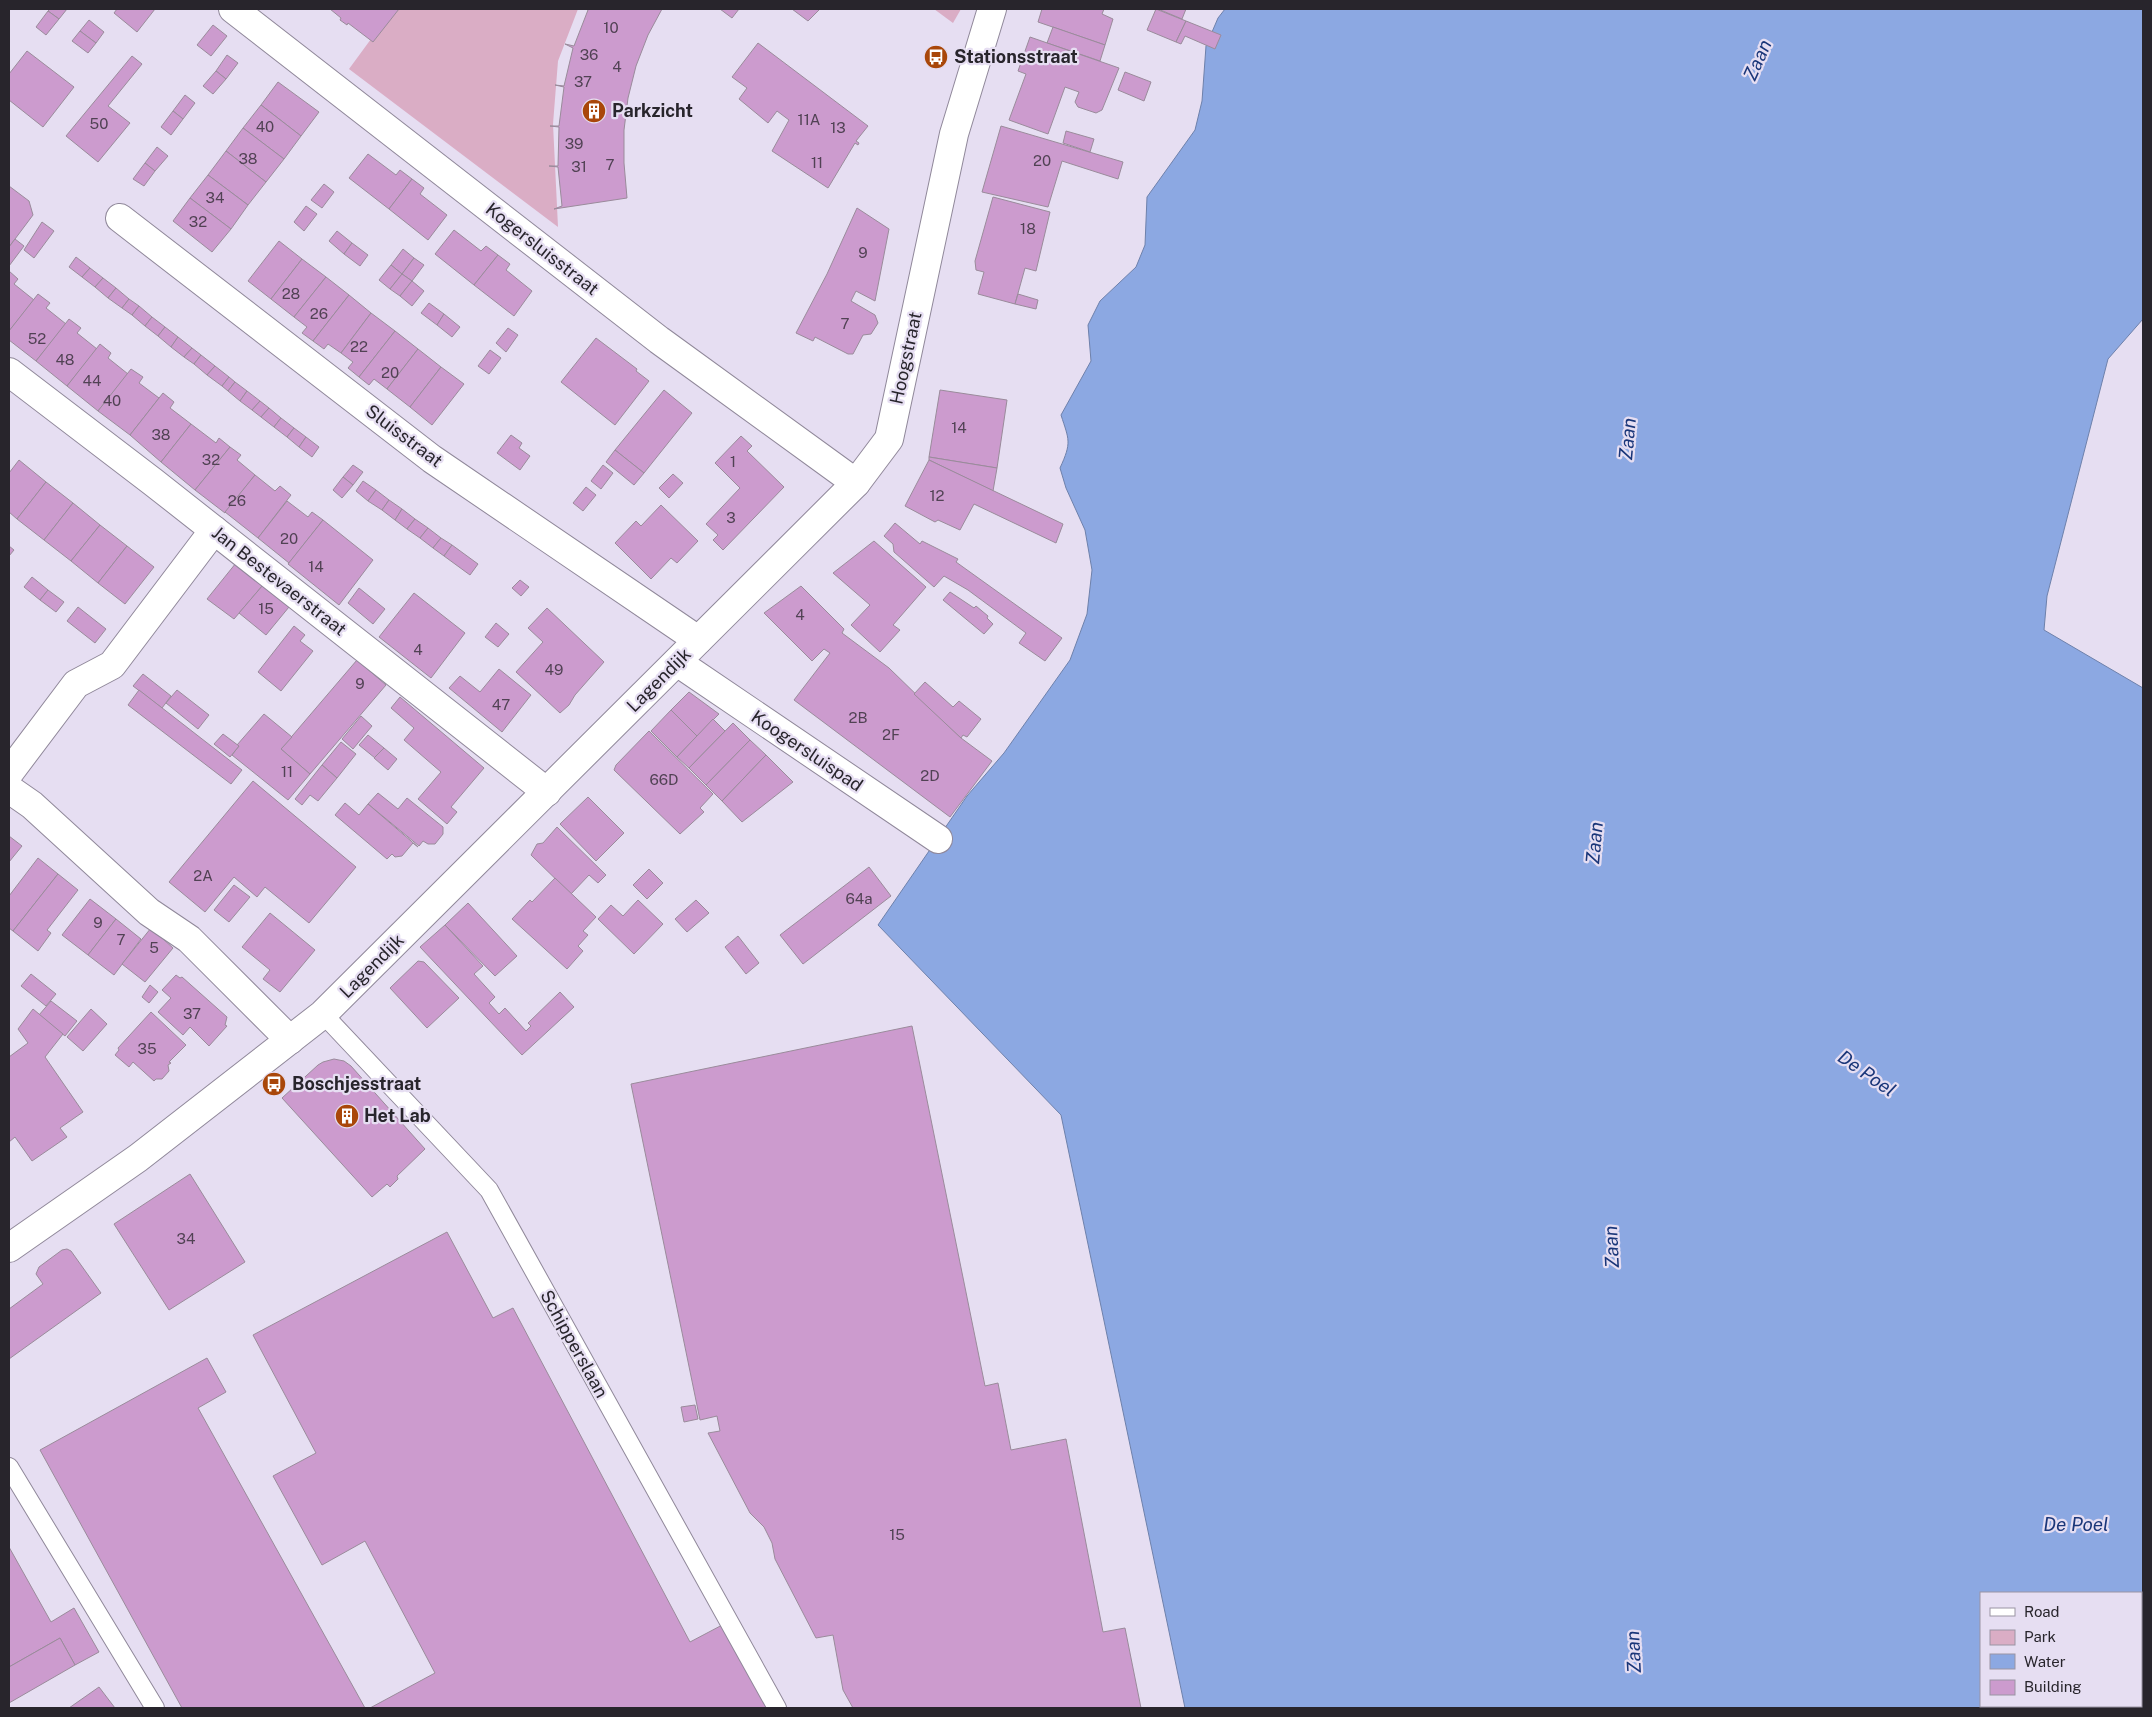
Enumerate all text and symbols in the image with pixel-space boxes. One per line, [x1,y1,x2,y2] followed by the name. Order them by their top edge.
[603,19,619,36] house number: 10
[1738,36,1776,84] water label: Zaan
[923,44,949,70] bus stop icon: Stationsstraat
[580,46,598,63] house number: 36
[954,46,1078,67] place label: Stationsstraat
[612,58,622,75] house number: 4
[574,73,592,90] house number: 37
[581,98,607,124] building icon: Parkzicht
[612,100,693,121] place label: Parkzicht
[798,111,821,128] house number: 11A
[90,115,108,132] house number: 50
[256,118,274,135] house number: 40
[830,119,846,136] house number: 13
[565,135,583,152] house number: 39
[238,150,258,167] house number: 38
[1033,152,1051,169] house number: 20
[811,154,823,171] house number: 11
[605,156,615,173] house number: 7
[571,158,587,175] house number: 31
[206,189,224,206] house number: 34
[482,198,603,299] street label: Kogersluisstraat
[189,213,207,230] house number: 32
[1020,220,1036,237] house number: 18
[858,244,868,261] house number: 9
[282,285,300,302] house number: 28
[310,305,328,322] house number: 26
[885,310,926,406] street label: Hoogstraat
[840,315,850,332] house number: 7
[28,330,46,347] house number: 52
[350,338,368,355] house number: 22
[55,351,75,368] house number: 48
[381,364,399,381] house number: 20
[83,372,101,389] house number: 44
[103,392,121,409] house number: 40
[362,400,447,471] street label: Sluisstraat
[1614,417,1640,461] water label: Zaan
[951,419,967,436] house number: 14
[151,426,171,443] house number: 38
[202,451,220,468] house number: 32
[730,453,736,470] house number: 1
[929,487,945,504] house number: 12
[228,492,246,509] house number: 26
[726,509,736,526] house number: 3
[208,522,351,640] street label: Jan Bestevaerstraat
[280,530,298,547] house number: 20
[308,558,324,575] house number: 14
[258,600,274,617] house number: 15
[795,606,805,623] house number: 4
[413,641,423,658] house number: 4
[622,643,695,716] street label: Lagendijk
[545,661,563,678] house number: 49
[355,675,365,692] house number: 9
[492,696,510,713] house number: 47
[748,706,867,796] street label: Koogersluispad
[849,709,868,726] house number: 2B
[882,726,900,743] house number: 2F
[281,763,293,780] house number: 11
[920,767,940,784] house number: 2D
[650,771,678,788] house number: 66D
[1581,821,1607,865] water label: Zaan
[193,867,213,884] house number: 2A
[845,890,873,907] house number: 64a
[93,914,103,931] house number: 9
[335,929,408,1002] street label: Lagendijk
[116,931,126,948] house number: 7
[149,939,159,956] house number: 5
[183,1005,201,1022] house number: 37
[137,1040,157,1057] house number: 35
[1834,1045,1900,1101] water label: De Poel
[261,1071,287,1097] bus stop icon: Boschjesstraat
[292,1073,421,1094] place label: Boschjesstraat
[334,1103,360,1129] building icon: Het Lab
[364,1105,431,1126] place label: Het Lab
[1599,1225,1623,1269] water label: Zaan
[177,1230,195,1247] house number: 34
[536,1286,613,1401] street label: Schipperslaan
[2043,1513,2109,1535] water label: De Poel
[889,1526,905,1543] house number: 15
[1980,1592,2142,1707] legend
[2024,1603,2060,1620] text: Road
[2024,1628,2056,1645] text: Park
[1621,1630,1645,1674] water label: Zaan
[2024,1653,2066,1670] text: Water
[2024,1678,2082,1695] text: Building

